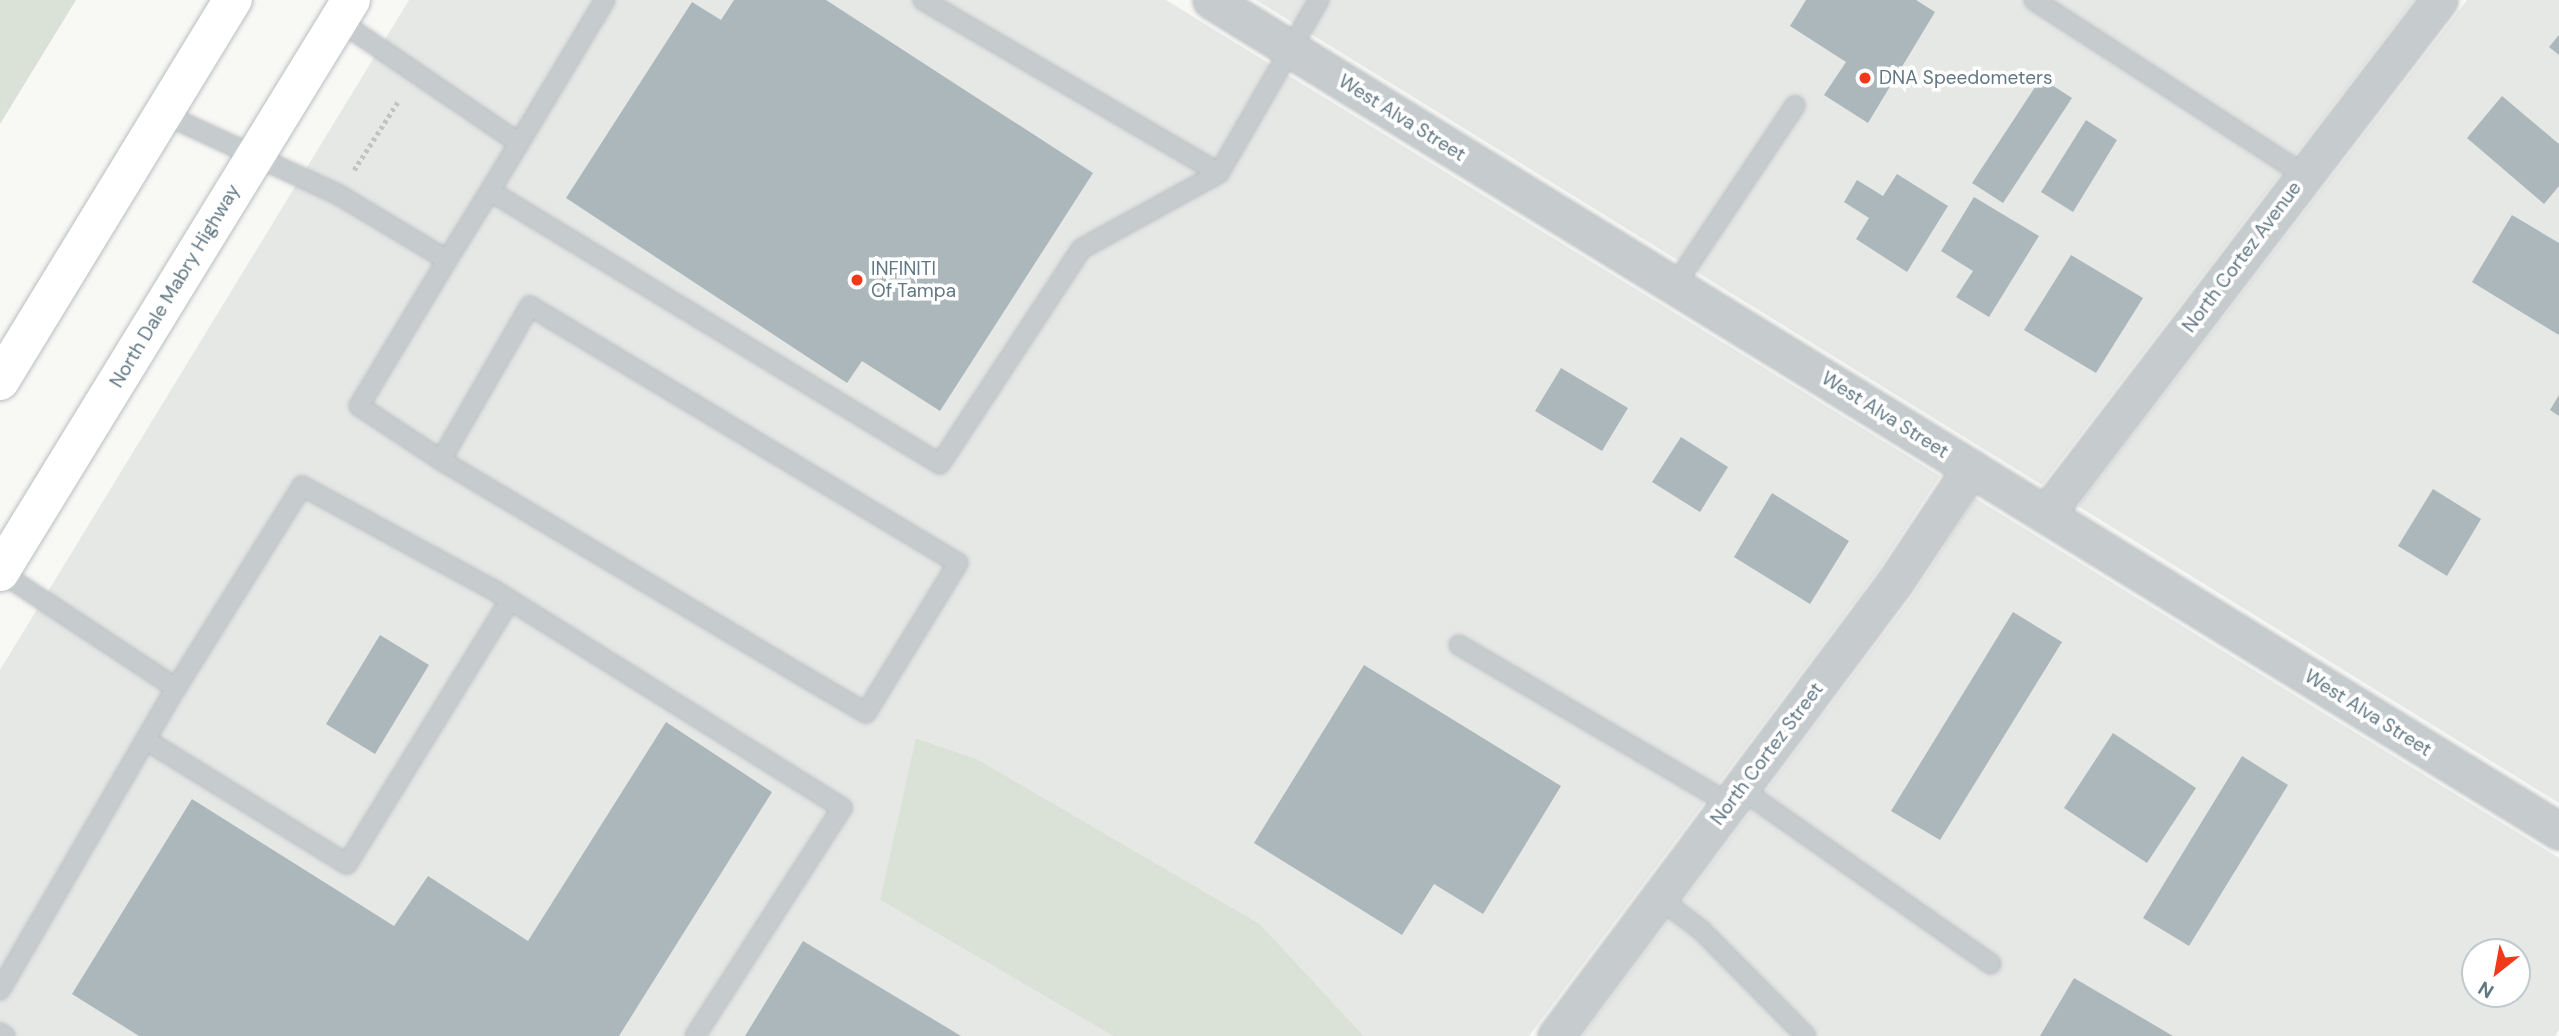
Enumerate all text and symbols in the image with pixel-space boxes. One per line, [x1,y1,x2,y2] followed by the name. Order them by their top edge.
[1879,67,2052,89] place label: DNA Speedometers
[1334,70,1470,166] street label: West Alva Street
[1857,70,1873,86] marker: DNA Speedometers
[2178,177,2306,337] street label: North Cortez Avenue
[105,180,245,392] street label: North Dale Mabry Highway
[871,258,956,302] place label: INFINITI Of Tampa
[849,272,865,288] marker: INFINITI Of Tampa
[1817,367,1953,463] street label: West Alva Street
[2300,665,2436,761] street label: West Alva Street
[1706,678,1828,830] street label: North Cortez Street
[2461,938,2531,1008] north arrow
[2474,975,2498,1004] text: N

